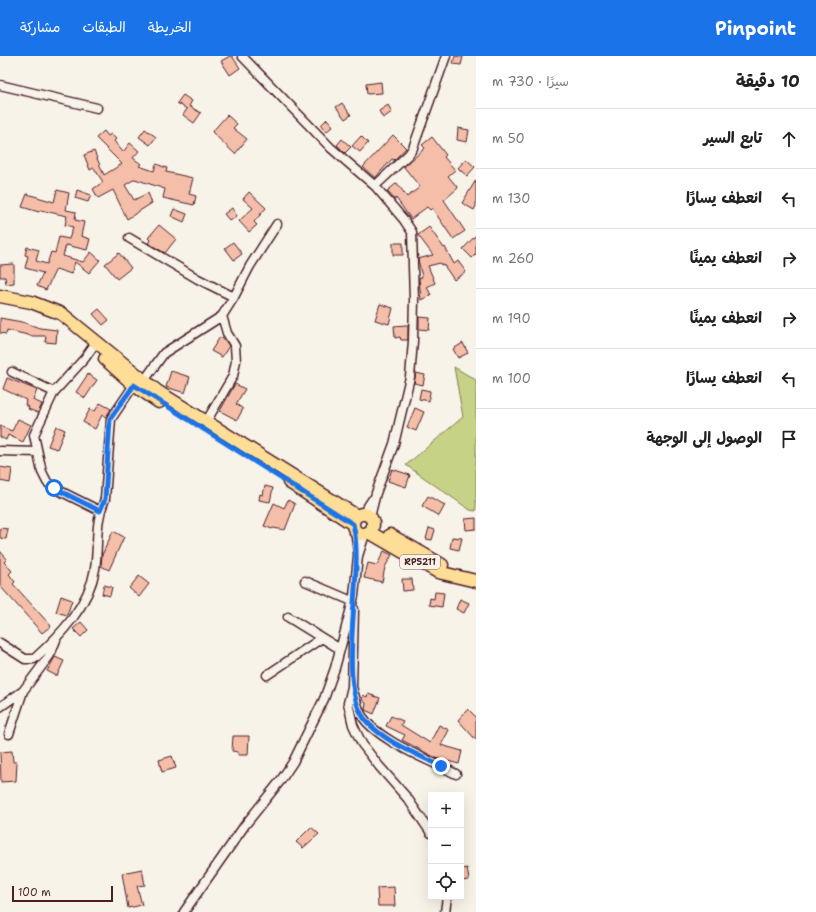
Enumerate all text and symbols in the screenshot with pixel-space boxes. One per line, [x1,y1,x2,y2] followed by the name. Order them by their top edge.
[715,16,796,41] text: Pinpoint
[20,18,60,36] text: مشاركة
[82,18,126,36] text: الطبقات
[148,18,191,36] text: الخريطة
[736,70,800,92] text: 10 دقيقة
[492,73,569,90] text: سيرًا · 730 m
[703,128,762,148] text: تابع السير
[778,128,800,150] icon: ahead
[492,130,525,147] text: 50 m
[686,188,762,208] text: انعطف يسارًا
[778,188,800,210] icon: left
[492,190,530,207] text: 130 m
[690,248,762,268] text: انعطف يمينًا
[778,248,800,270] icon: right
[492,250,534,267] text: 260 m
[690,308,762,328] text: انعطف يمينًا
[778,308,800,330] icon: right
[492,310,531,327] text: 190 m
[686,368,762,388] text: انعطف يسارًا
[778,368,800,390] icon: left
[492,370,531,387] text: 100 m
[646,428,762,448] text: الوصول إلى الوجهة
[778,428,800,450] icon: arrive
[45,479,63,497] route start
[400,555,440,569] road number: RP5211
[432,757,450,775] route end
[428,792,464,900] map controls
[428,792,464,828] button: +
[428,828,464,864] button: −
[428,864,464,900] button: locate
[12,884,113,903] scale bar
[18,885,51,900] text: 100 m

